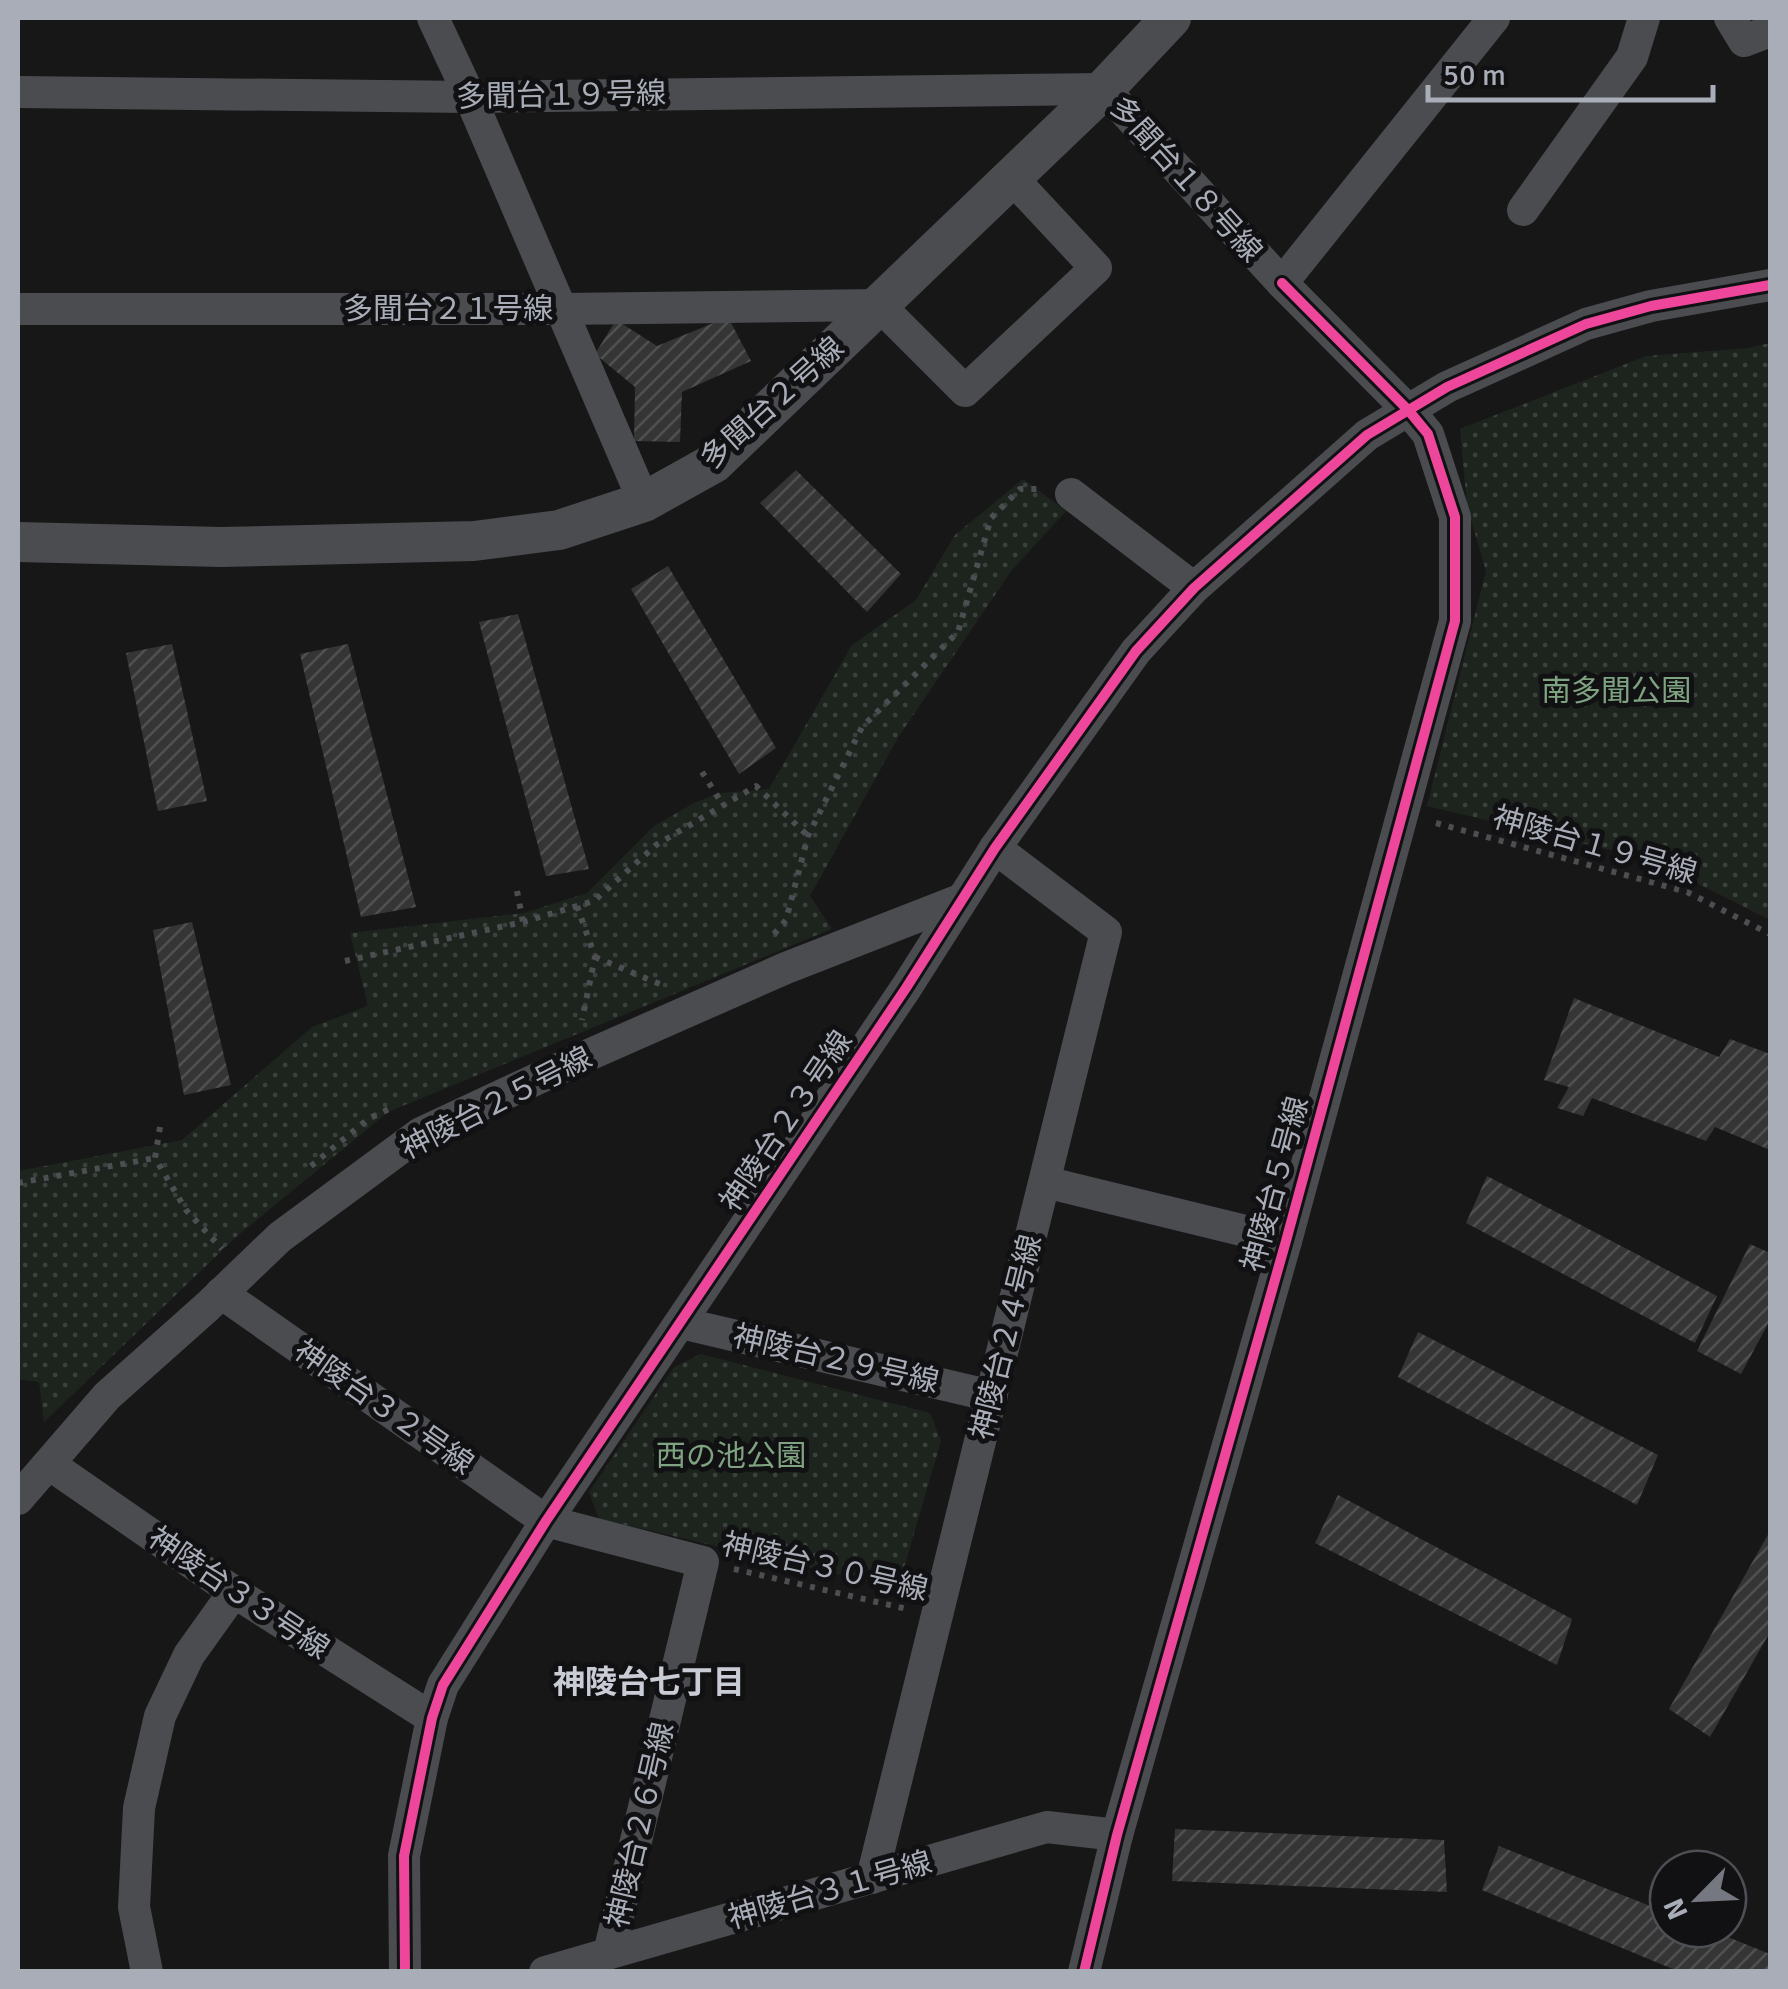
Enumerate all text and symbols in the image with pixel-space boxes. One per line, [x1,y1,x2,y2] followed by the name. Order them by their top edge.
[1428,40,1713,102] scale bar
[1443,57,1506,94] text: 50 m
[456,75,666,116] street label: 多聞台１９号線
[1102,89,1270,270] street label: 多聞台１８号線
[343,291,553,328] street label: 多聞台２１号線
[693,329,852,477] street label: 多聞台２号線
[1541,673,1691,710] park label: 南多聞公園
[1489,799,1701,892] street label: 神陵台１９号線
[712,1024,860,1219] street label: 神陵台２３号線
[394,1039,598,1168] street label: 神陵台２５号線
[1234,1092,1317,1276] street label: 神陵台５号線
[963,1231,1050,1443] street label: 神陵台２４号線
[729,1318,942,1401] street label: 神陵台２９号線
[287,1332,480,1483] street label: 神陵台３２号線
[656,1438,806,1475] park label: 西の池公園
[141,1519,336,1667] street label: 神陵台３３号線
[718,1526,931,1609] street label: 神陵台３０号線
[553,1663,745,1702] district label: 神陵台七丁目
[599,1719,682,1932] street label: 神陵台２６号線
[724,1844,936,1937] street label: 神陵台３１号線
[1648,1849,1748,1949] north arrow
[1657,1893,1696,1925] text: N

